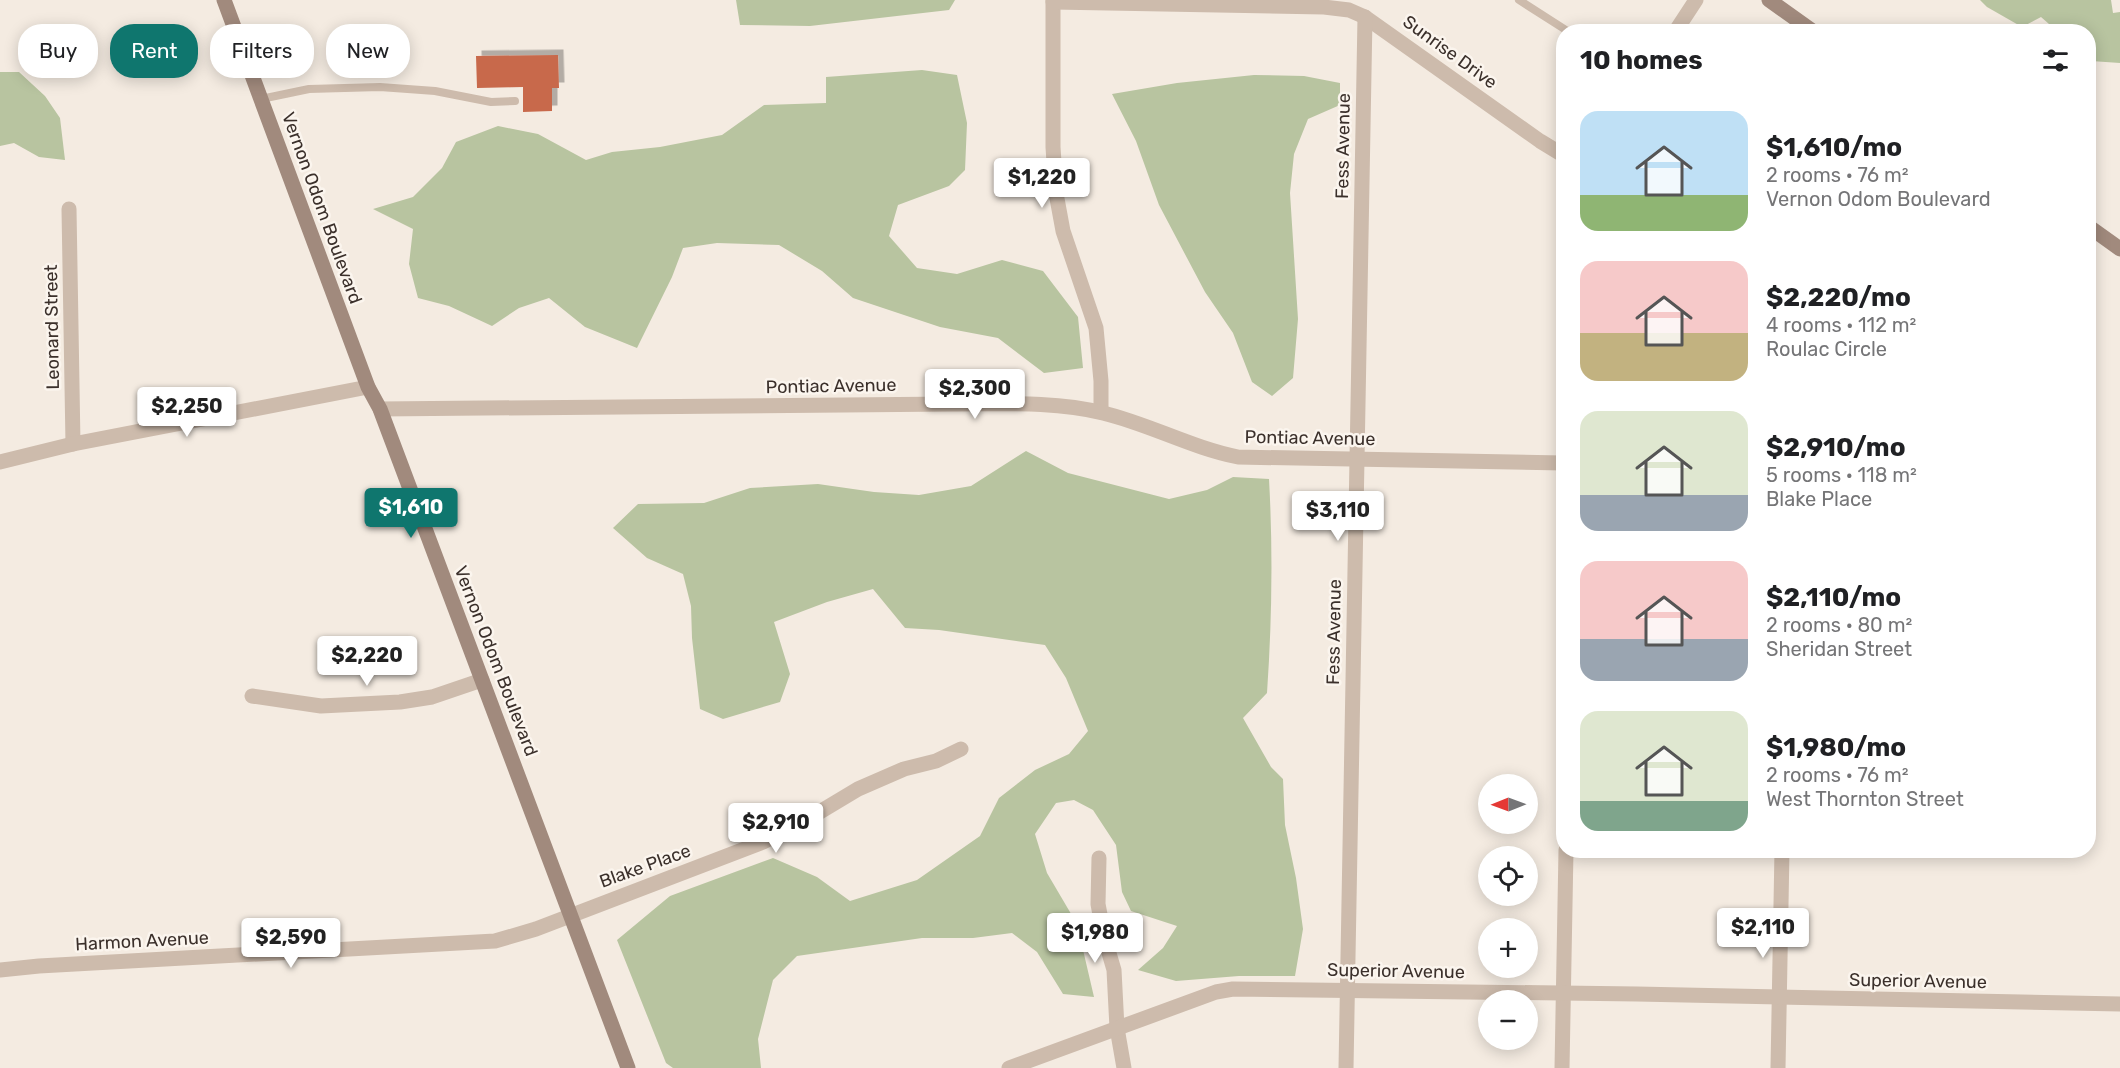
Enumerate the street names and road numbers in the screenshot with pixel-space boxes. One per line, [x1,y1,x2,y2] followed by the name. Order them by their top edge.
[1399,10,1501,94] street label: Sunrise Drive
[1331,93,1355,199] street label: Fess Avenue
[277,109,367,307] street label: Vernon Odom Boulevard
[40,264,64,390] street label: Leonard Street
[765,374,897,398] street label: Pontiac Avenue
[1244,426,1376,450] street label: Pontiac Avenue
[449,563,543,759] street label: Vernon Odom Boulevard
[1322,579,1346,685] street label: Fess Avenue
[596,839,694,893] street label: Blake Place
[75,927,209,955] street label: Harmon Avenue
[1327,959,1465,983] street label: Superior Avenue
[1849,969,1987,993] street label: Superior Avenue

